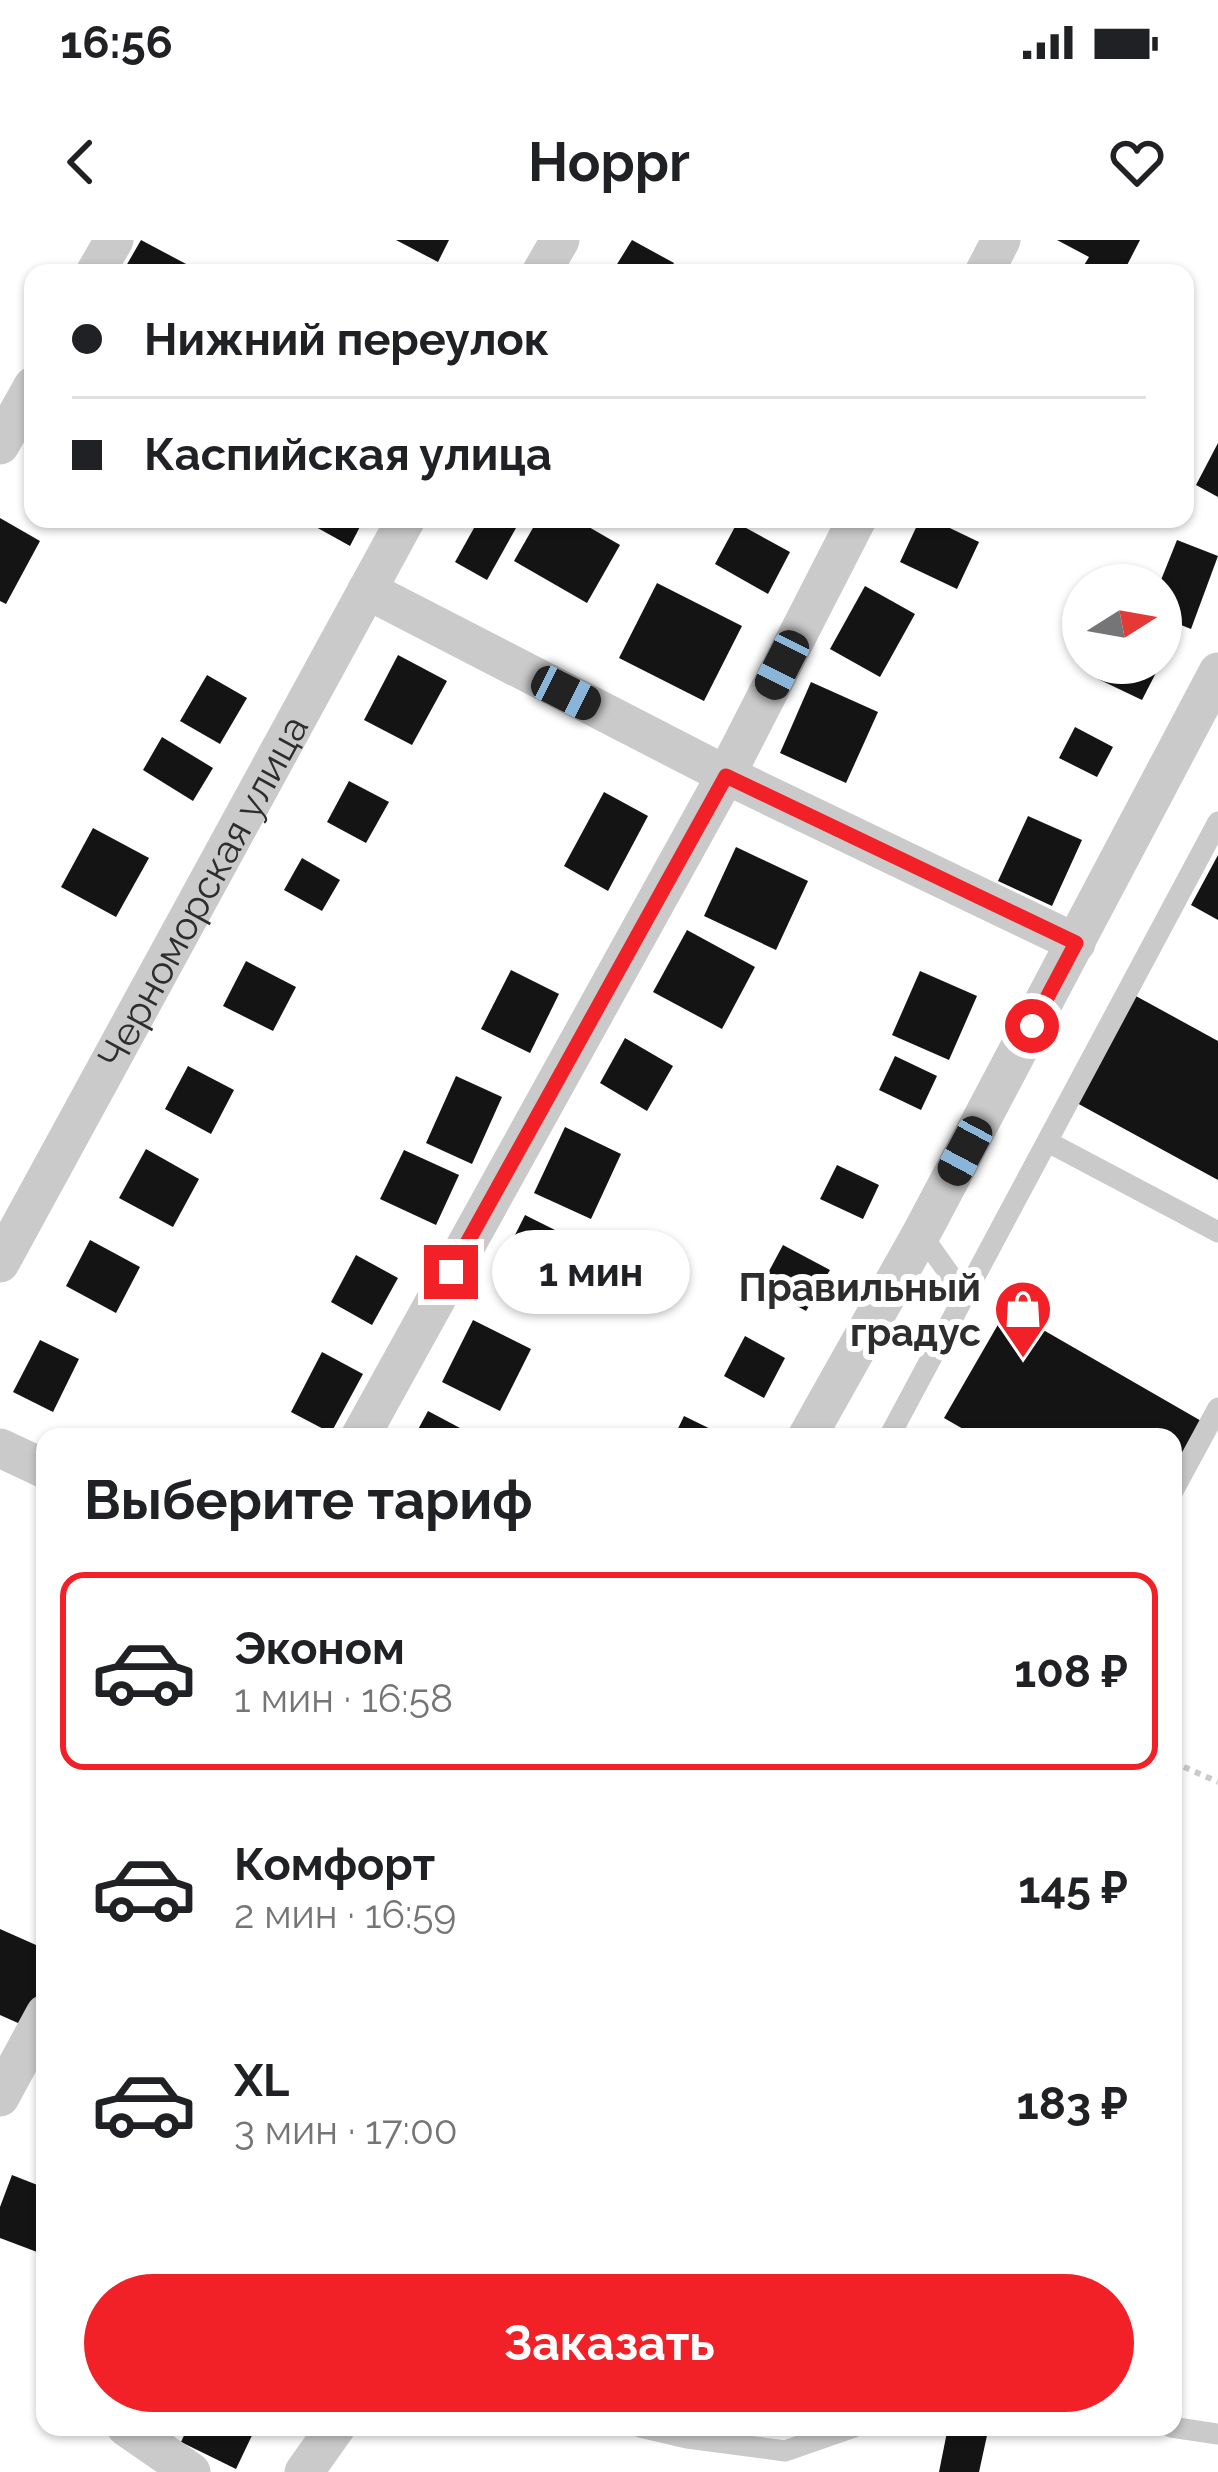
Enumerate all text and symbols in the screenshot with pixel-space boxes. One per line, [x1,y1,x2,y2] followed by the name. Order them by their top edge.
[60,16,173,69] text: 16:56
[48,129,114,195] icon: back
[1104,129,1170,195] icon: heart
[528,130,690,194] text: Hoppr
[144,313,550,366] text: Нижний переулок
[144,428,552,481] text: Каспийская улица
[1062,564,1182,684] north arrow
[1062,564,1182,684] map controls
[750,625,814,705] car
[526,661,606,725] car
[88,707,317,1076] street label: Черноморская улица
[1005,999,1059,1053] route start
[932,1111,998,1191] car
[493,1230,691,1314] callout: 1 мин
[424,1245,478,1299] route end
[539,1249,643,1295] text: 1 мин
[739,1264,981,1355] place label: Правильный градус
[992,1278,1054,1360] shop icon: Правильный градус
[84,1468,532,1532] text: Выберите тариф
[90,1617,198,1725] icon: car
[234,1622,405,1675] text: Эконом
[1014,1645,1128,1698] text: 108 ₽
[234,1675,453,1721] text: 1 мин · 16:58
[90,1833,198,1941] icon: car
[234,1838,435,1891] text: Комфорт
[1018,1861,1128,1914] text: 145 ₽
[234,1891,456,1937] text: 2 мин · 16:59
[90,2049,198,2157] icon: car
[234,2054,289,2107] text: XL
[1017,2077,1128,2130] text: 183 ₽
[234,2107,458,2153] text: 3 мин · 17:00
[84,2274,1134,2412] button: Заказать

